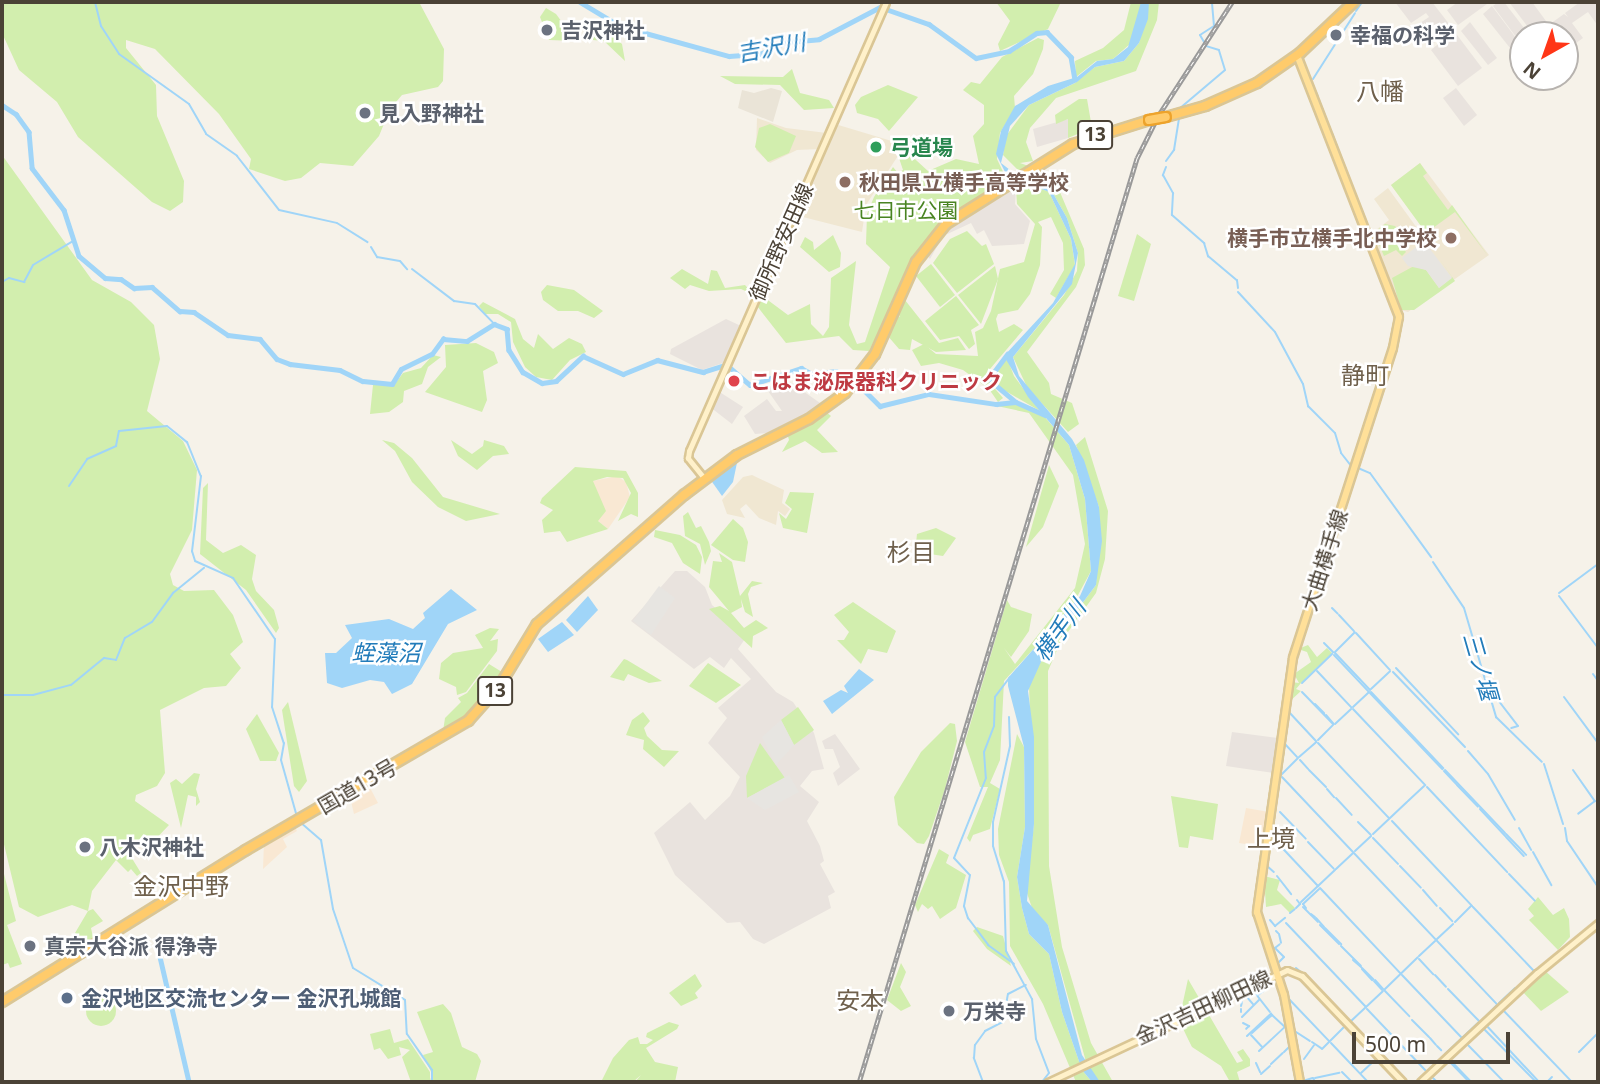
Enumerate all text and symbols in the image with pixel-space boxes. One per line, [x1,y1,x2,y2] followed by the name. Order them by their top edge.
[561,17,645,43] place label: 吉沢神社
[1509,21,1579,91] north arrow
[539,22,555,38] marker: 吉沢神社
[1350,22,1455,48] place label: 幸福の科学
[735,27,807,67] water label: 吉沢川
[1328,27,1344,43] marker: 幸福の科学
[1518,56,1546,85] text: N
[1356,77,1404,105] district label: 八幡
[379,100,484,126] place label: 見入野神社
[357,105,373,121] marker: 見入野神社
[1076,119,1114,150] road number: 13
[890,134,953,160] place label: 弓道場
[868,139,884,155] marker: 弓道場
[859,169,1069,195] place label: 秋田県立横手高等学校
[837,174,853,190] marker: 秋田県立横手高等学校
[744,179,818,305] street label: 御所野安田線
[854,197,958,223] park label: 七日市公園
[1227,225,1437,251] place label: 横手市立横手北中学校
[1443,230,1459,246] marker: 横手市立横手北中学校
[1341,361,1389,389] district label: 静町
[750,368,1002,394] place label: こはま泌尿器科クリニック
[724,371,744,391] marker: こはま泌尿器科クリニック
[1296,506,1352,614] street label: 大曲横手線
[887,538,935,566] district label: 杉目
[1027,594,1091,666] water label: 横手川
[1458,629,1504,703] water label: 三ノ堰
[352,638,420,666] water label: 蛭藻沼
[476,676,514,706] road number: 13
[313,753,401,819] street label: 国道13号
[1247,824,1295,852] district label: 上境
[99,834,204,860] place label: 八木沢神社
[77,839,93,855] marker: 八木沢神社
[133,872,229,900] district label: 金沢中野
[44,933,217,959] place label: 真宗大谷派 得浄寺
[22,938,38,954] marker: 真宗大谷派 得浄寺
[1131,965,1275,1049] street label: 金沢吉田柳田線
[81,985,401,1011] place label: 金沢地区交流センター 金沢孔城館
[836,986,884,1014] district label: 安本
[59,990,75,1006] marker: 金沢地区交流センター 金沢孔城館
[963,998,1026,1024] place label: 万栄寺
[941,1003,957,1019] marker: 万栄寺
[1355,1018,1512,1062] scale bar
[1365,1030,1426,1058] text: 500 m

